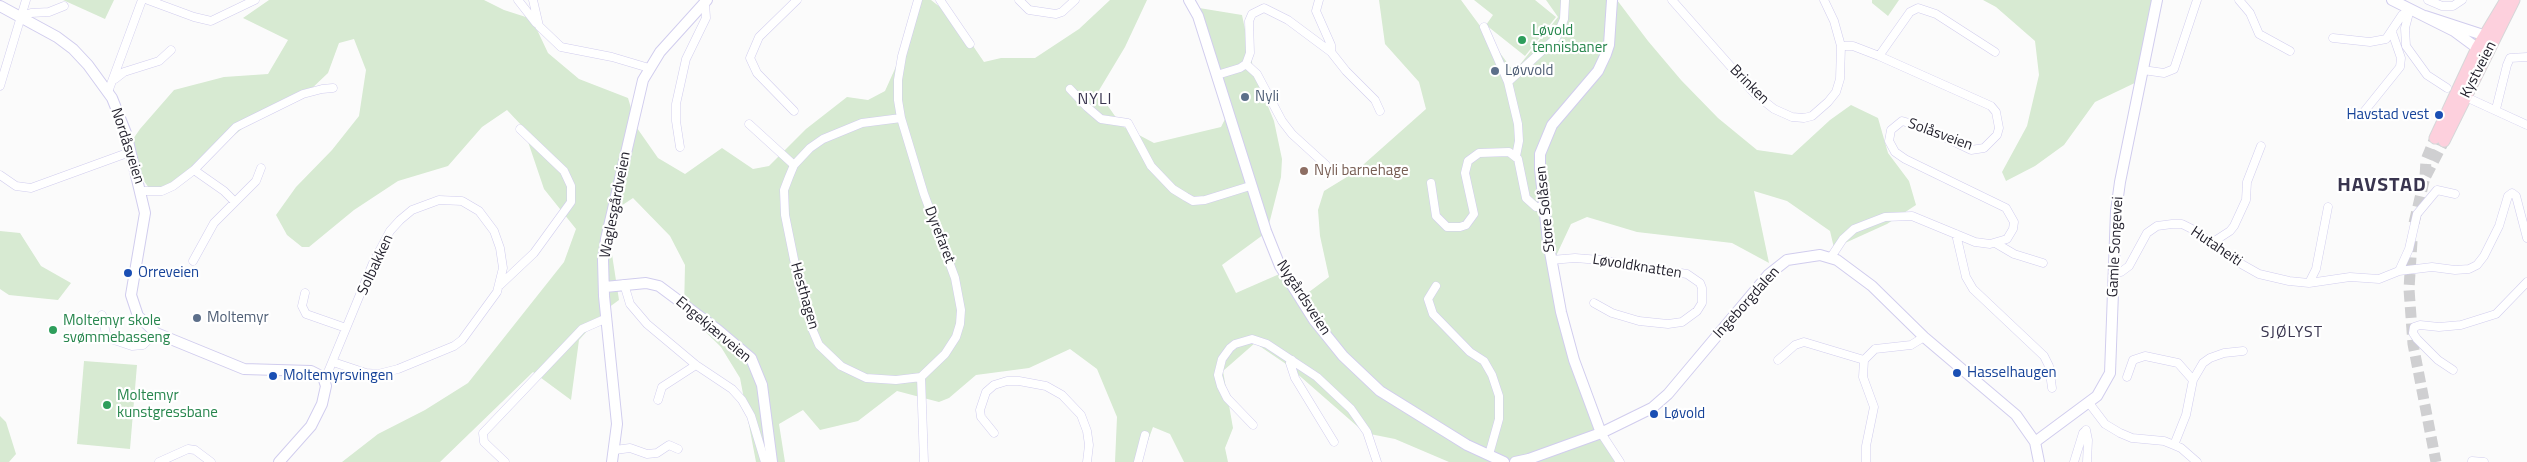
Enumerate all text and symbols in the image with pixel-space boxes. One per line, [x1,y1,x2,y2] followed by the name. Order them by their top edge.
[1532,22,1607,57] place label: Løvold tennisbaner
[1516,34,1528,46] marker: Løvold tennisbaner
[2457,39,2501,101] street label: Kystveien
[1505,62,1554,80] place label: Løvvold
[1726,62,1772,108] street label: Brinken
[1489,65,1501,77] marker: Løvvold
[1255,88,1279,106] place label: Nyli
[1077,90,1113,110] district label: NYLI
[1239,91,1251,103] marker: Nyli
[106,106,148,186] street label: Nordåsveien
[2346,106,2429,124] place label: Havstad vest
[2433,109,2445,121] marker: Havstad vest
[1905,115,1975,155] street label: Solåsveien
[597,150,635,260] street label: Waglesgårdveien
[1314,162,1409,180] place label: Nyli barnehage
[1298,165,1310,177] marker: Nyli barnehage
[1533,165,1559,253] street label: Store Solåsen
[2336,174,2428,198] district label: HAVSTAD
[2104,196,2128,298] street label: Gamle Songevei
[920,204,958,266] street label: Dyrefaret
[2187,223,2245,271] street label: Hutaheiti
[354,232,398,298] street label: Solbakken
[1591,251,1683,283] street label: Løvoldknatten
[1272,257,1334,339] street label: Nygårdsveien
[786,260,822,332] street label: Hesthagen
[1710,263,1784,343] street label: Ingeborgdalen
[138,264,199,282] place label: Orreveien
[122,267,134,279] marker: Orreveien
[672,293,754,367] street label: Engekjærveien
[207,309,269,327] place label: Moltemyr
[63,312,170,347] place label: Moltemyr skole svømmebasseng
[191,312,203,324] marker: Moltemyr
[2260,323,2324,343] district label: SJØLYST
[47,324,59,336] marker: Moltemyr skole svømmebasseng
[1967,364,2057,382] place label: Hasselhaugen
[283,367,393,385] place label: Moltemyrsvingen
[1951,367,1963,379] marker: Hasselhaugen
[267,370,279,382] marker: Moltemyrsvingen
[117,387,218,422] place label: Moltemyr kunstgressbane
[101,399,113,411] marker: Moltemyr kunstgressbane
[1664,405,1705,423] place label: Løvold
[1648,408,1660,420] marker: Løvold

